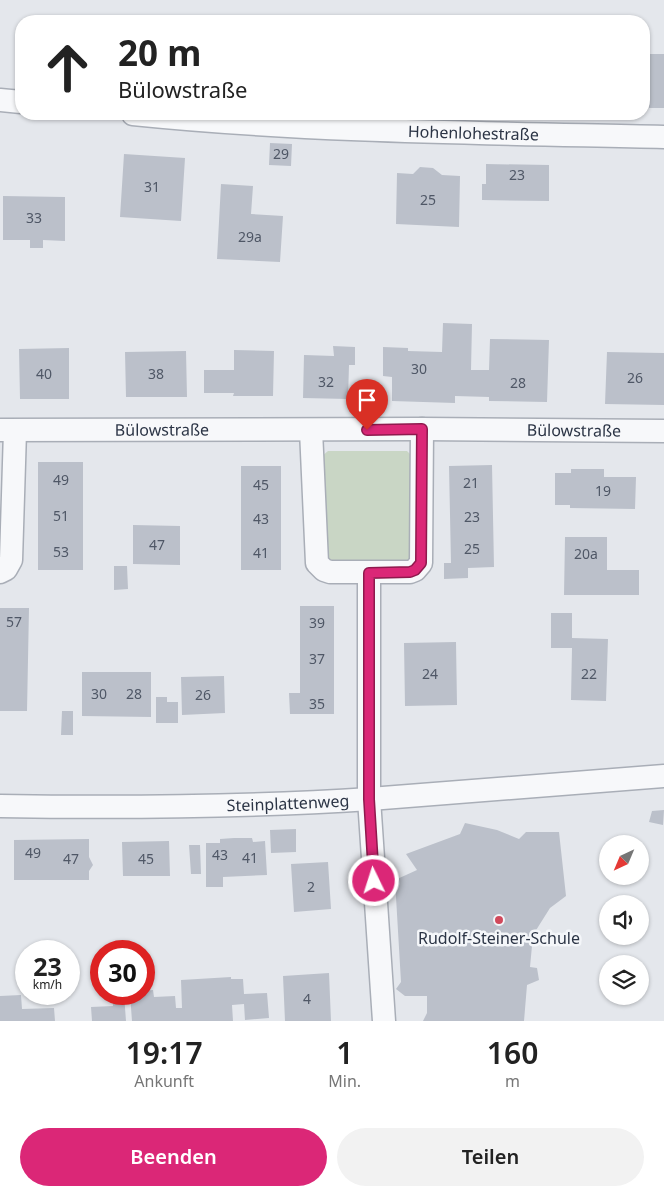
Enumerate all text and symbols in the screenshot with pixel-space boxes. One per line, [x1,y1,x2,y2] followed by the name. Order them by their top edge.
[118,29,201,76] text: 20 m
[35,35,100,100] icon: ahead
[118,74,248,104] text: Bülowstraße
[408,120,539,145] street label: Hohenlohestraße
[273,144,289,163] house number: 29
[509,165,525,184] house number: 23
[144,177,160,196] house number: 31
[420,190,436,209] house number: 25
[26,208,42,227] house number: 33
[238,227,262,246] house number: 29a
[411,359,427,378] house number: 30
[36,364,52,383] house number: 40
[148,364,164,383] house number: 38
[627,368,643,387] house number: 26
[318,372,334,391] house number: 32
[510,373,526,392] house number: 28
[346,379,388,430] pin
[353,386,381,414] icon: arrive
[115,419,209,441] street label: Bülowstraße
[527,419,621,442] street label: Bülowstraße
[53,470,69,489] house number: 49
[463,473,479,492] house number: 21
[253,475,269,494] house number: 45
[595,481,611,500] house number: 19
[53,506,69,525] house number: 51
[464,507,480,526] house number: 23
[253,509,269,528] house number: 43
[149,535,165,554] house number: 47
[464,539,480,558] house number: 25
[53,542,69,561] house number: 53
[253,543,269,562] house number: 41
[574,544,598,563] house number: 20a
[6,612,22,631] house number: 57
[309,613,325,632] house number: 39
[309,649,325,668] house number: 37
[422,664,438,683] house number: 24
[581,664,597,683] house number: 22
[91,684,107,703] house number: 30
[126,684,142,703] house number: 28
[195,685,211,704] house number: 26
[309,694,325,713] house number: 35
[226,789,350,816] street label: Steinplattenweg
[599,835,649,885] north arrow
[599,835,649,1005] map controls
[25,843,41,862] house number: 49
[212,845,228,864] house number: 43
[242,848,258,867] house number: 41
[63,849,79,868] house number: 47
[138,849,154,868] house number: 45
[347,854,399,906] position arrow
[307,877,315,896] house number: 2
[599,895,649,945] button: sound
[493,914,505,926] marker: Rudolf-Steiner-Schule
[418,927,580,949] place label: Rudolf-Steiner-Schule
[90,940,155,1005] speed limit sign: 30
[33,949,62,983] text: 23
[599,955,649,1005] button: layers
[33,976,62,993] text: km/h
[303,989,311,1008] house number: 4
[126,1032,203,1073] text: 19:17
[336,1032,353,1073] text: 1
[487,1032,538,1073] text: 160
[134,1070,194,1092] text: Ankunft
[328,1070,361,1092] text: Min.
[505,1070,520,1092] text: m
[20,1128,327,1186] button: Beenden
[337,1128,644,1186] button: Teilen

